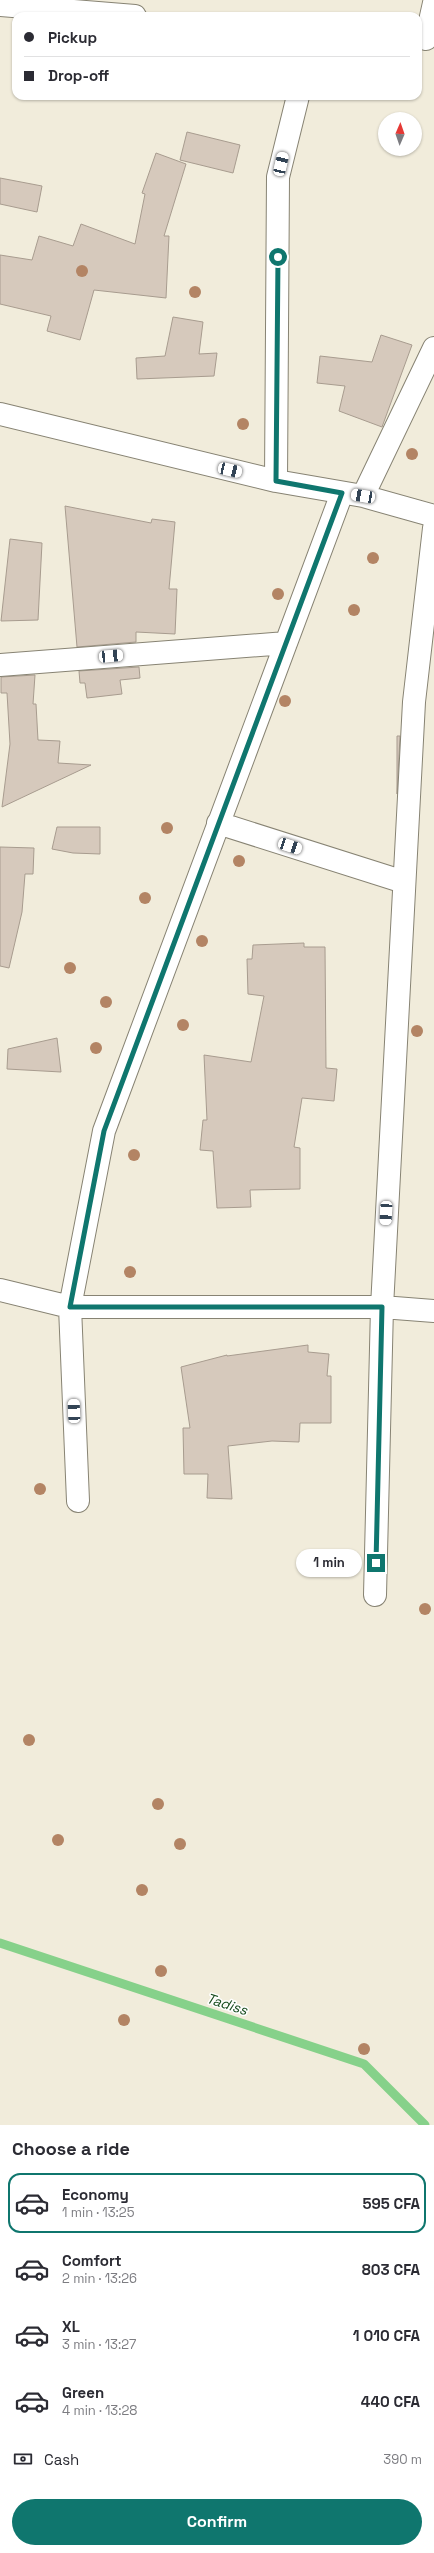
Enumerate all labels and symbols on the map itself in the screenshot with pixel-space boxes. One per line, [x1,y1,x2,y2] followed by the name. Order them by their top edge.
[378,112,422,156] north arrow
[272,151,290,177] car
[269,248,287,266] route start
[217,461,243,479] car
[350,488,376,504] car
[99,649,123,663] car
[277,837,303,855] car
[379,1201,393,1225] car
[68,1399,80,1423] car
[296,1549,362,1577] callout: 1 min
[367,1554,385,1572] route end
[204,1989,250,2019] water label: Tadiss

